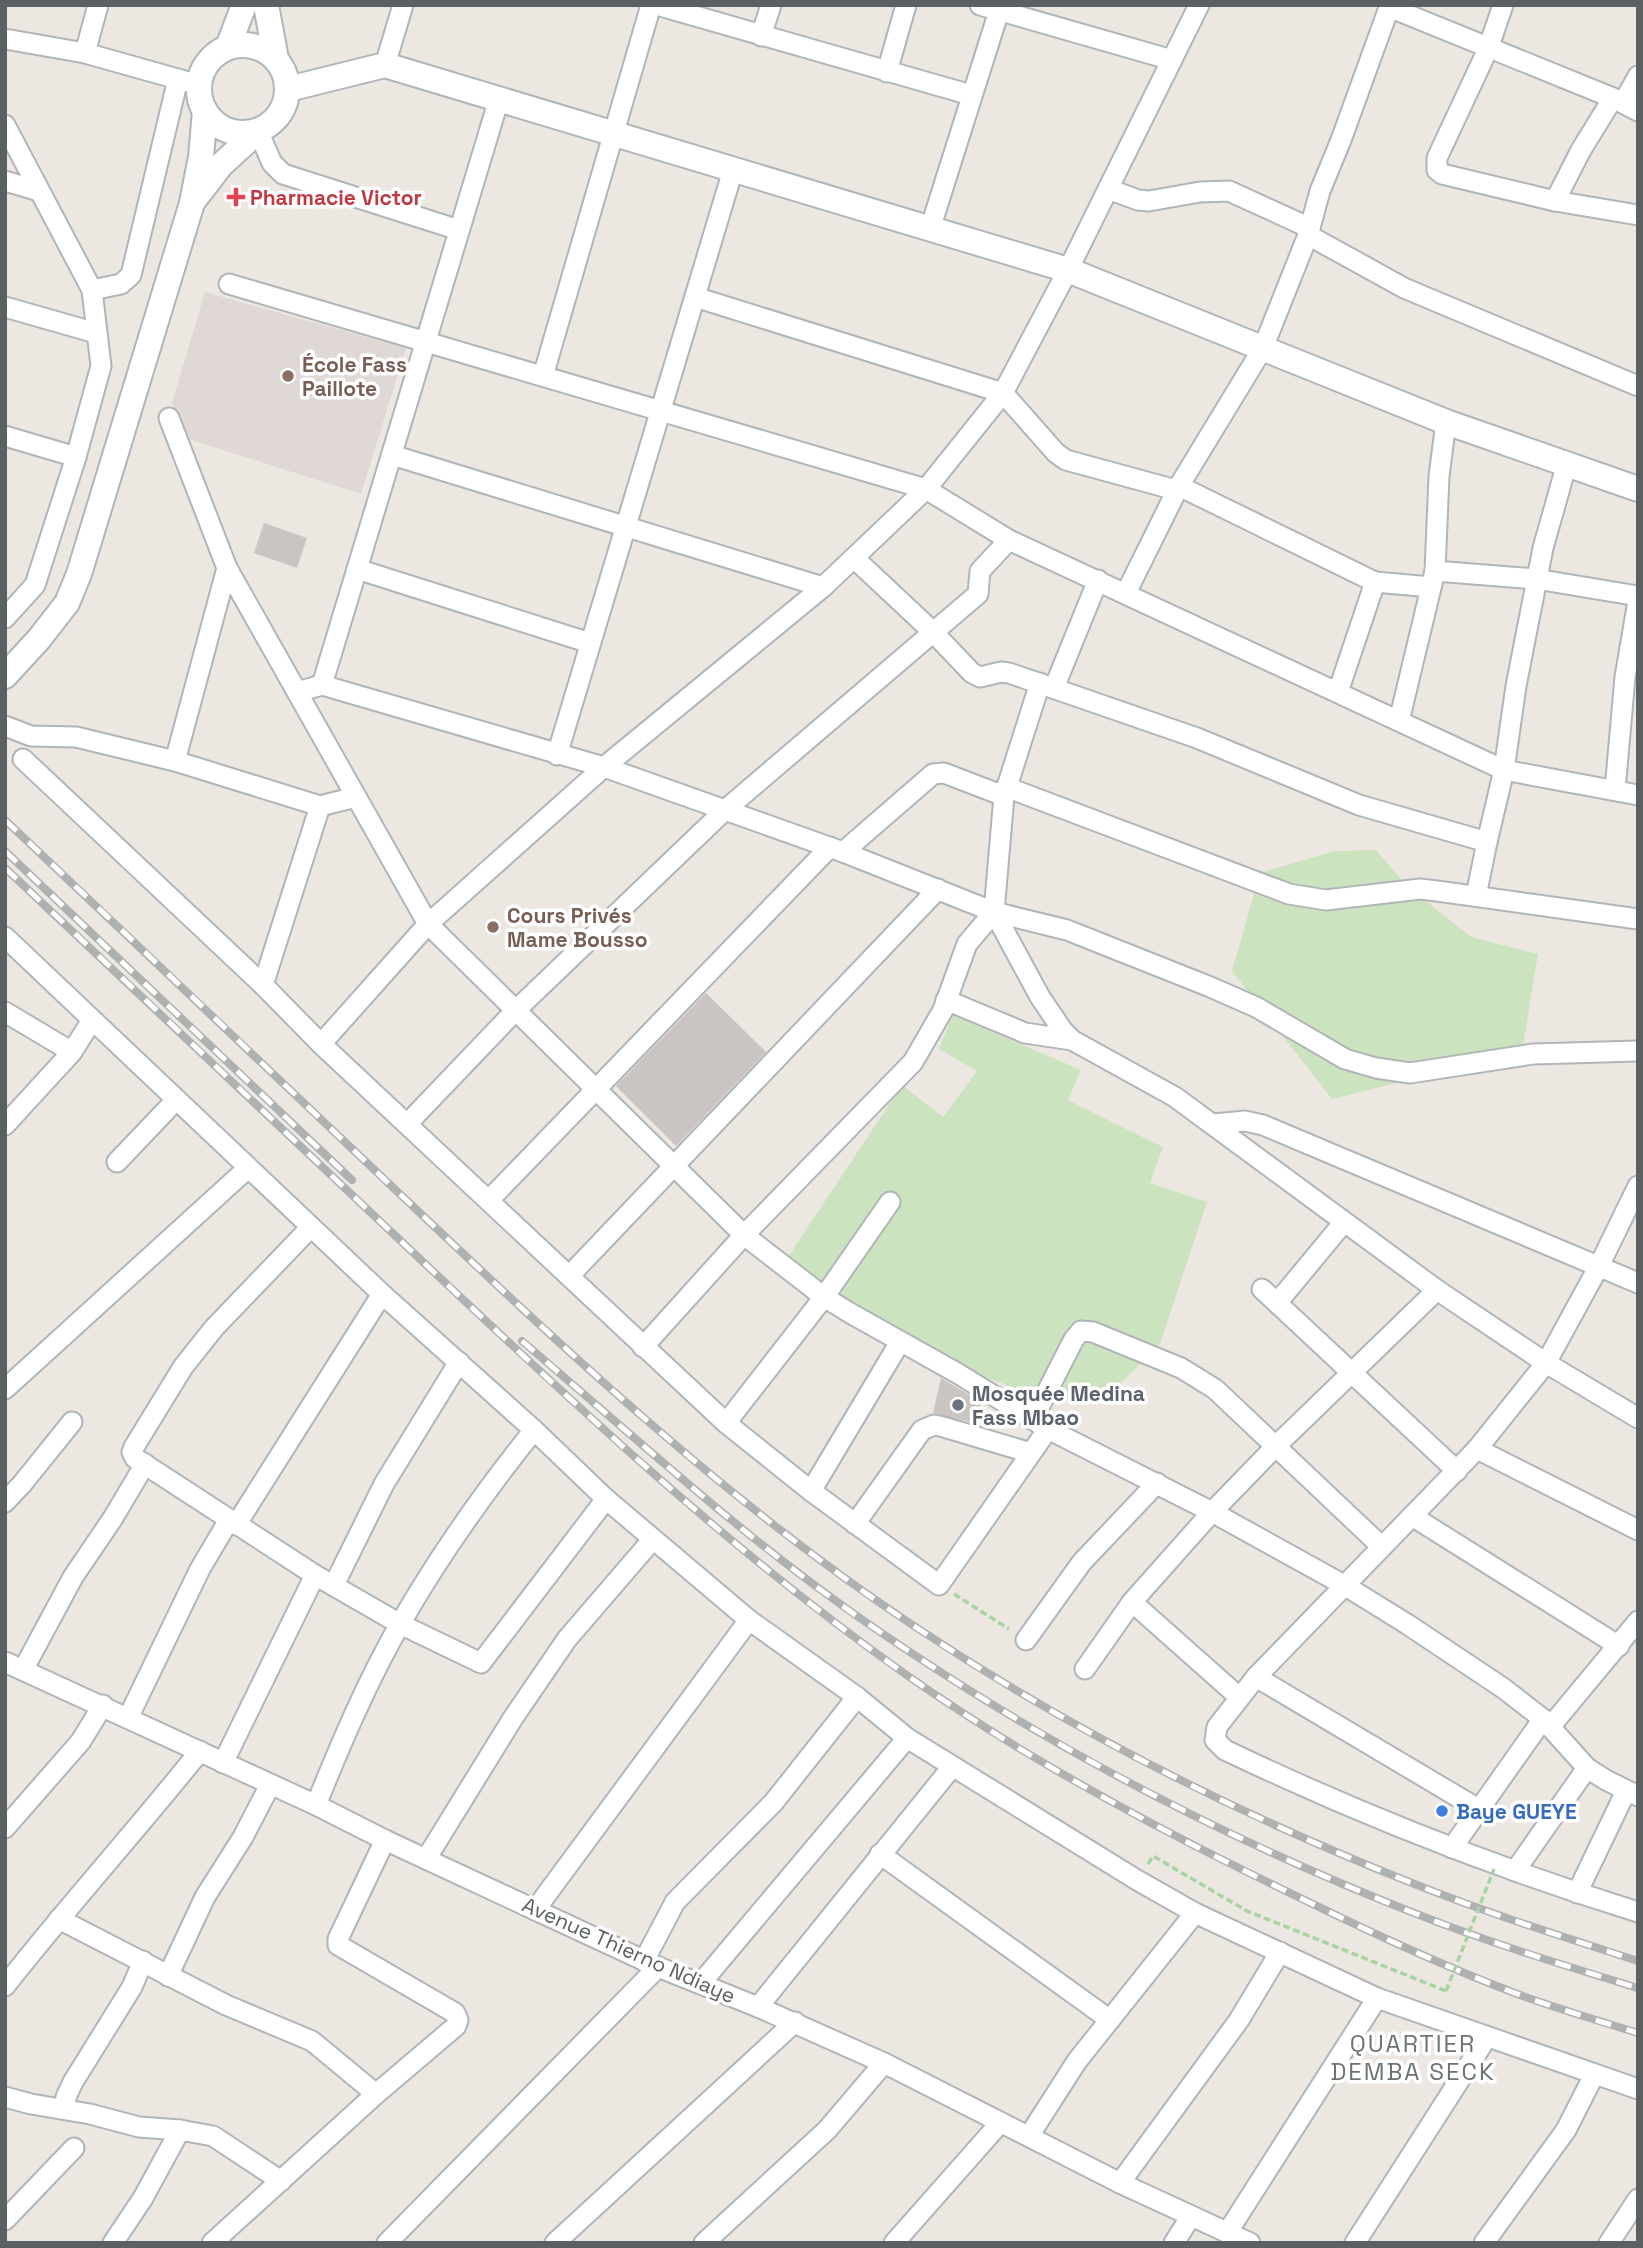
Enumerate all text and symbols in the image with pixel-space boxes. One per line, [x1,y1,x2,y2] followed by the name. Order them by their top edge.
[250,184,422,211] place label: Pharmacie Victor
[228,189,244,205] marker: Pharmacie Victor
[302,351,407,402] place label: École Fass Paillote
[280,368,296,384] marker: École Fass Paillote
[507,902,648,953] place label: Cours Privés Mame Bousso
[485,919,501,935] marker: Cours Privés Mame Bousso
[972,1380,1145,1431] place label: Mosquée Medina Fass Mbao
[950,1397,966,1413] marker: Mosquée Medina Fass Mbao
[1456,1798,1577,1825] place label: Baye GUEYE
[1434,1803,1450,1819] marker: Baye GUEYE
[518,1891,740,2009] street label: Avenue Thierno Ndiaye
[1330,2028,1496,2087] district label: QUARTIER DEMBA SECK

